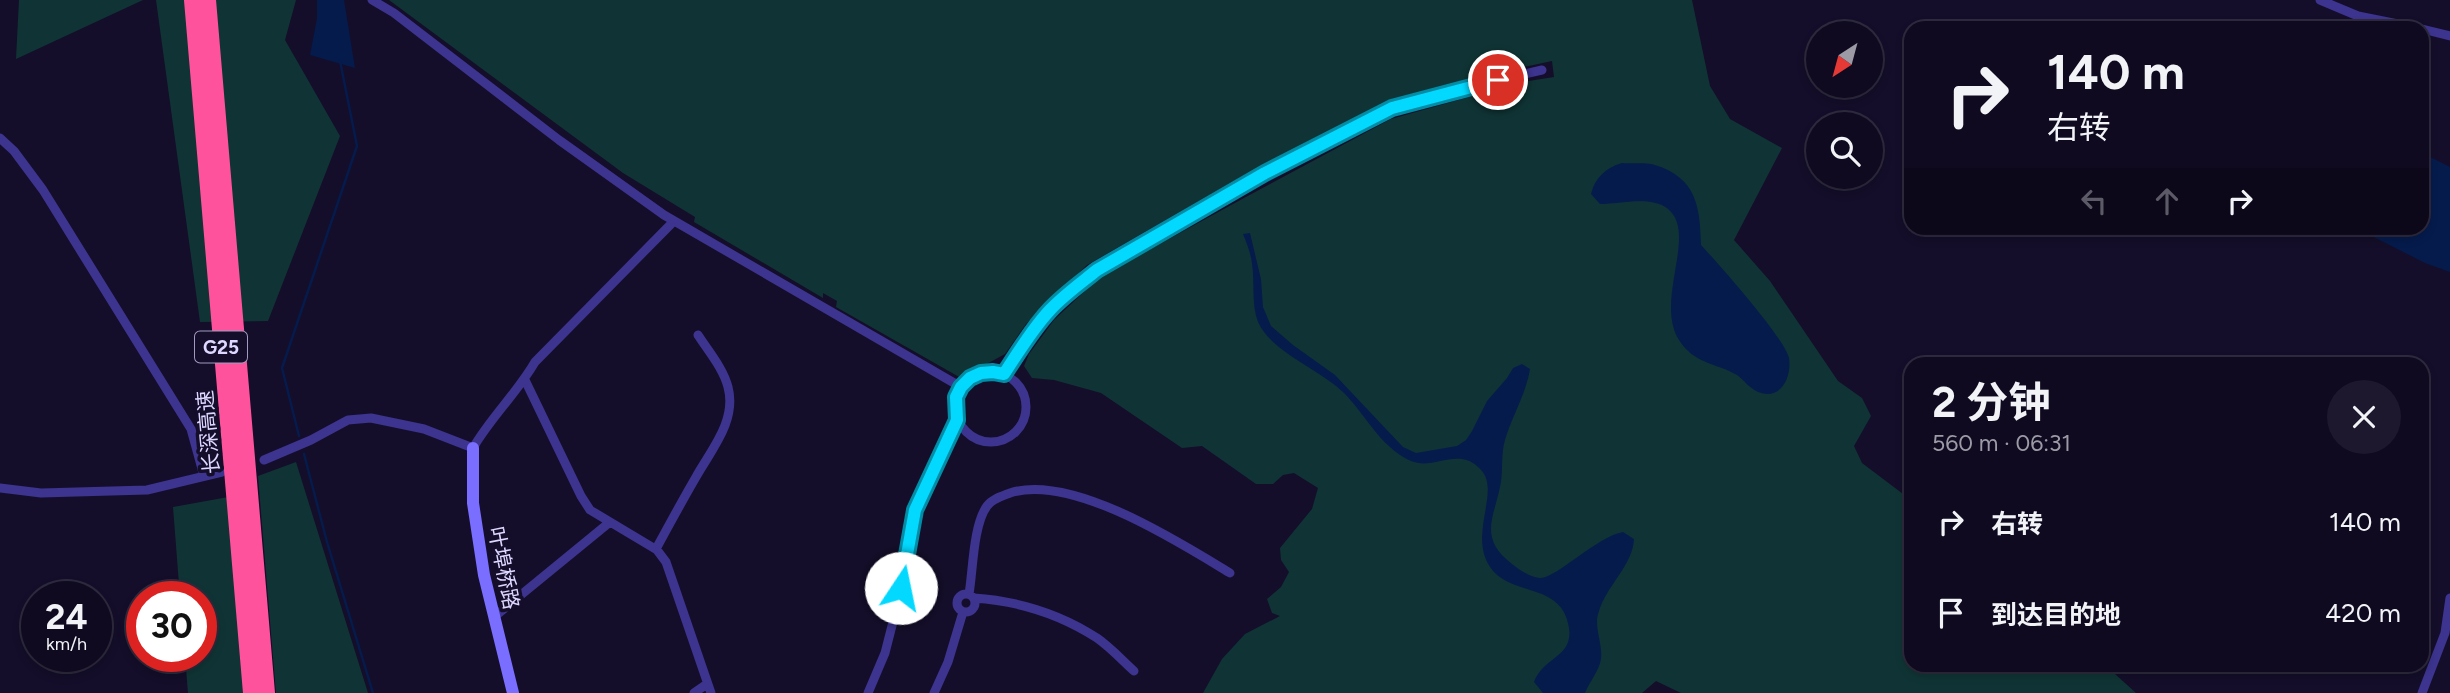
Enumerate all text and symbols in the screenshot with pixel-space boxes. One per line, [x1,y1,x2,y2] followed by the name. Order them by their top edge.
[1806,21,1883,98] north arrow
[1806,21,1883,189] map controls
[2047,42,2185,101] text: 140 m
[1932,49,2023,140] icon: right
[1468,50,1528,110] pin
[1479,61,1517,99] icon: arrive
[2047,109,2111,147] text: 右转
[1806,112,1883,189] button: search
[2075,182,2113,220] icon: left
[2148,182,2186,220] icon: ahead
[2221,182,2259,220] icon: right
[195,332,247,362] road number: G25
[1932,377,2050,428] text: 2 分钟
[2327,380,2401,454] button: close
[192,389,224,475] street label: 长深高速
[1932,429,2071,457] text: 560 m · 06:31
[1932,503,1970,541] icon: right
[2329,506,2401,538] text: 140 m
[1991,508,2043,540] text: 右转
[484,524,524,612] street label: 叶埠桥路
[864,551,938,625] position arrow
[126,581,217,672] speed limit sign: 30
[1932,594,1970,632] icon: arrive
[45,596,88,638] text: 24
[2325,597,2401,629] text: 420 m
[1991,599,2121,631] text: 到达目的地
[46,633,87,655] text: km/h

